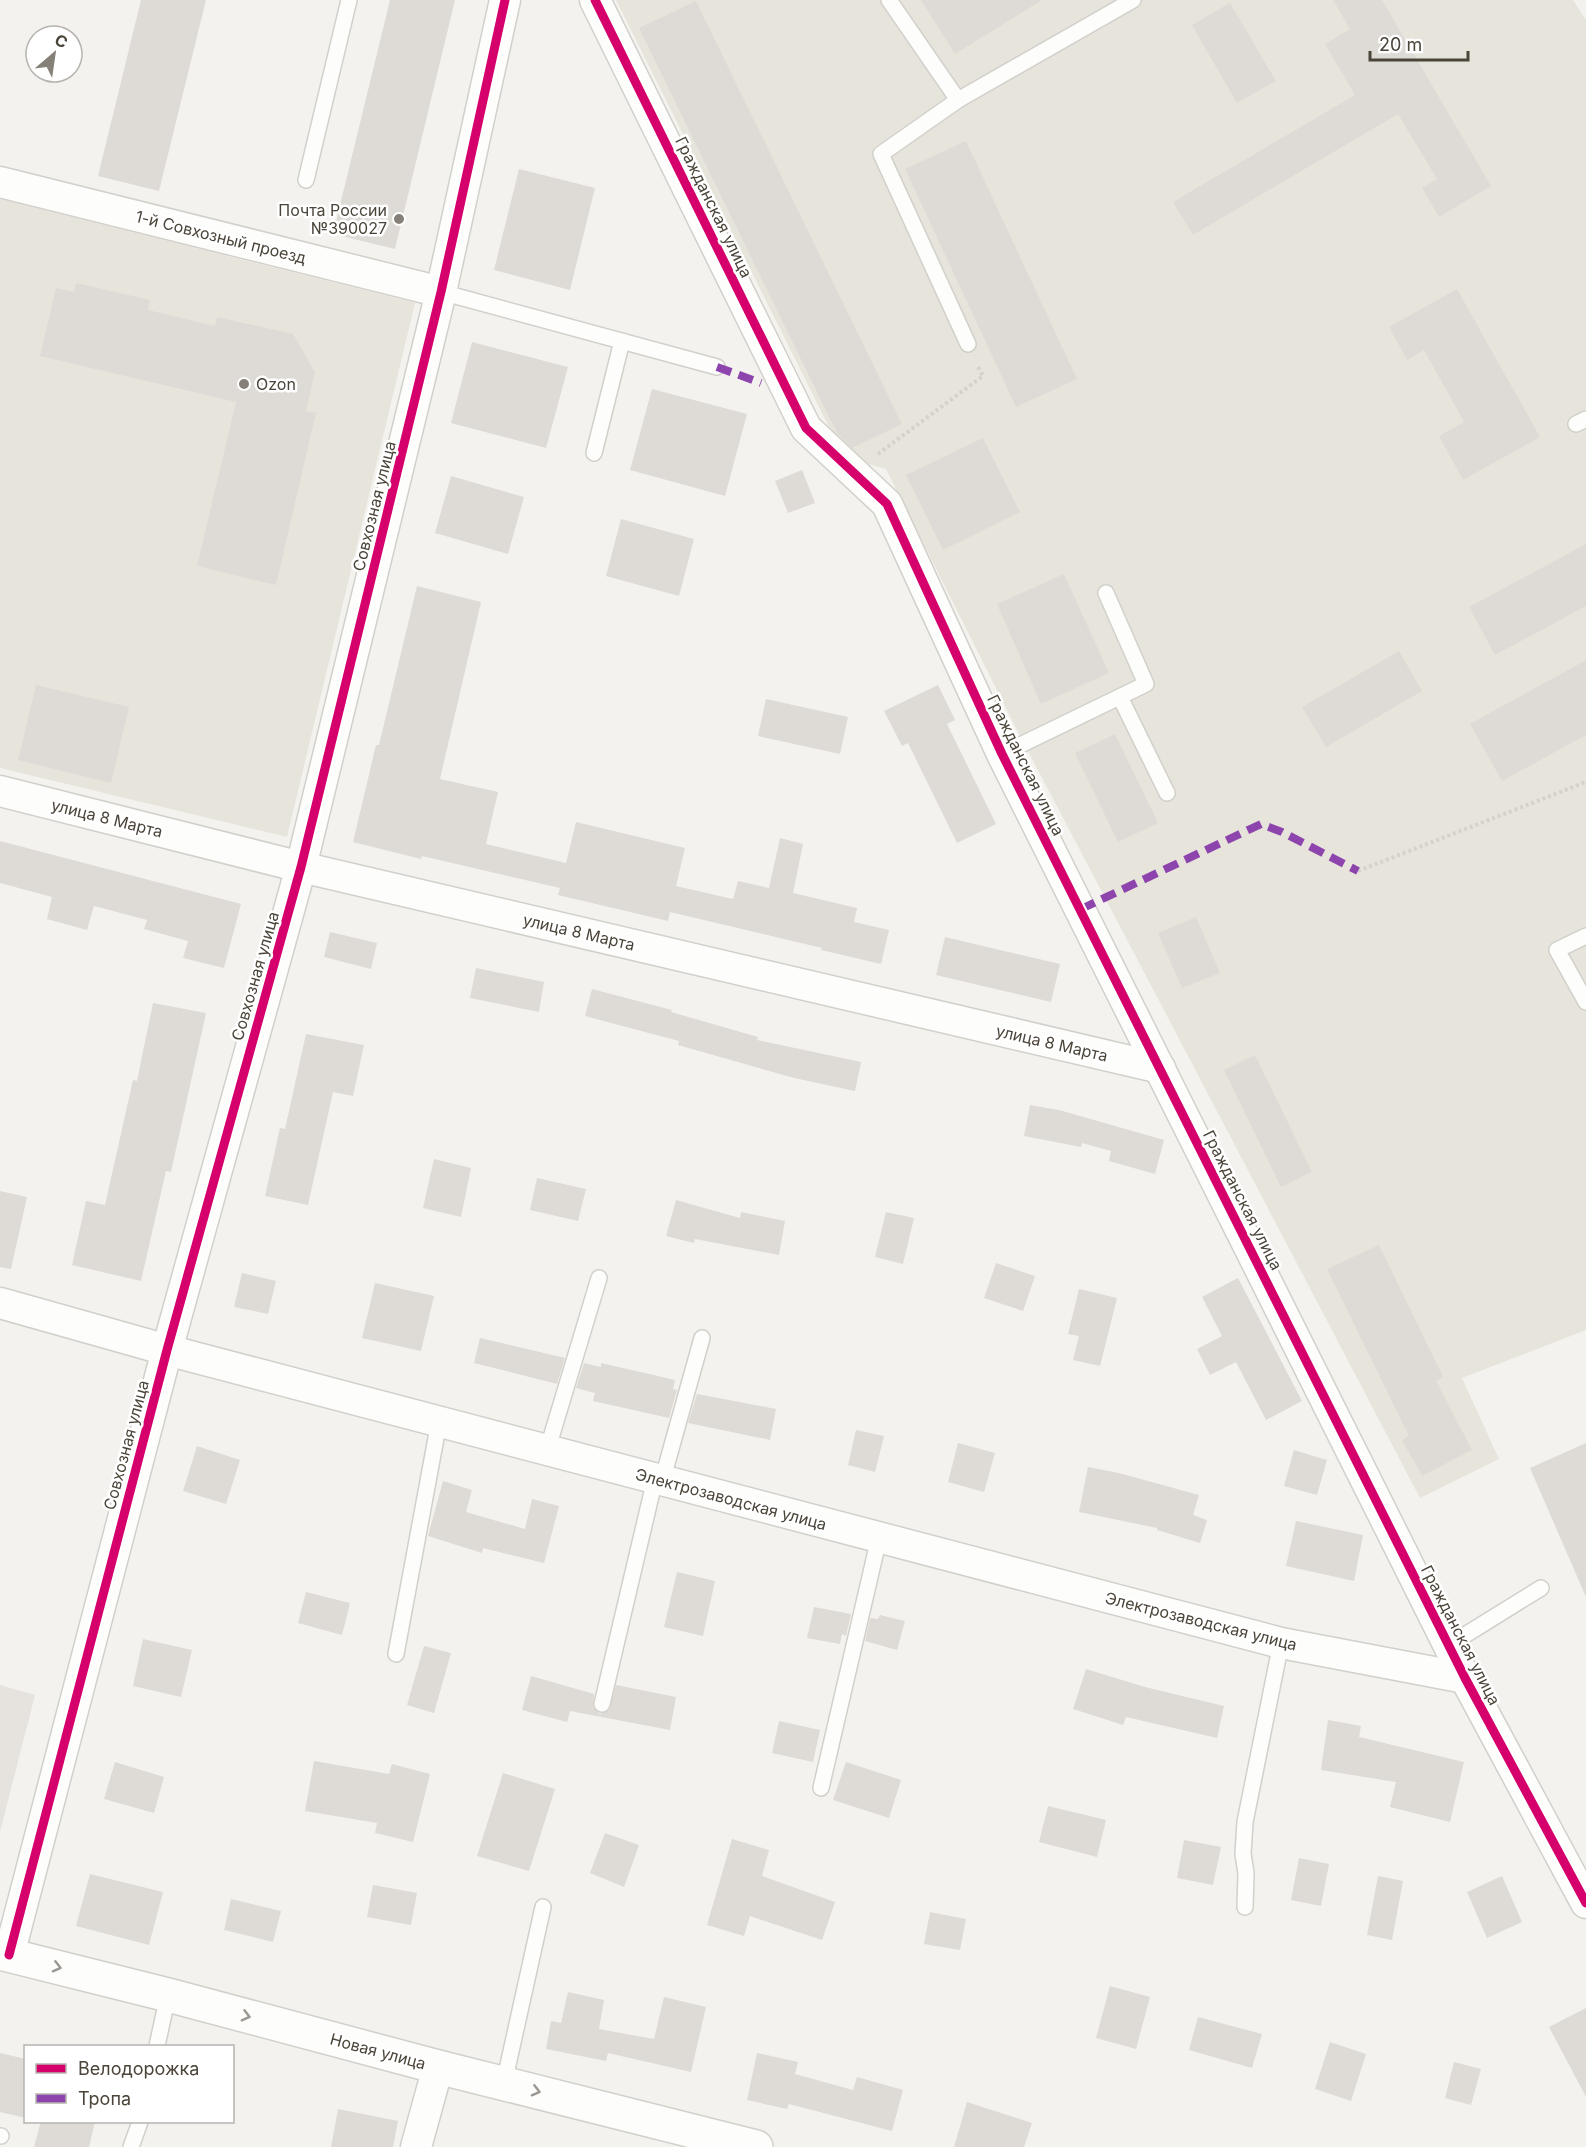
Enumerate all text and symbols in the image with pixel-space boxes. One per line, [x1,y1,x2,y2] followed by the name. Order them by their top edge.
[24,24,84,84] north arrow
[1370,24,1468,62] scale bar
[51,29,71,53] text: С
[1379,34,1422,55] text: 20 m
[671,133,757,281] street label: Гражданская улица
[278,200,387,238] place label: Почта России №390027
[134,206,308,268] street label: 1-й Совхозный проезд
[392,212,406,226] marker: Почта России №390027
[256,374,296,394] place label: Ozon
[237,377,251,391] marker: Ozon
[348,439,400,573] street label: Совхозная улица
[983,691,1069,839] street label: Гражданская улица
[49,795,165,841] street label: улица 8 Марта
[227,909,283,1043] street label: Совхозная улица
[521,909,637,955] street label: улица 8 Марта
[994,1020,1110,1066] street label: улица 8 Марта
[1199,1127,1287,1273] street label: Гражданская улица
[99,1378,153,1512] street label: Совхозная улица
[633,1464,829,1534] street label: Электрозаводская улица
[1417,1562,1505,1708] street label: Гражданская улица
[1103,1587,1299,1655] street label: Электрозаводская улица
[52,1959,62,1972] one-way arrow
[240,2008,250,2021] one-way arrow
[328,2029,428,2073] street label: Новая улица
[24,2045,234,2123] legend
[78,2058,199,2079] text: Велодорожка
[531,2084,541,2097] one-way arrow
[78,2088,131,2109] text: Тропа

